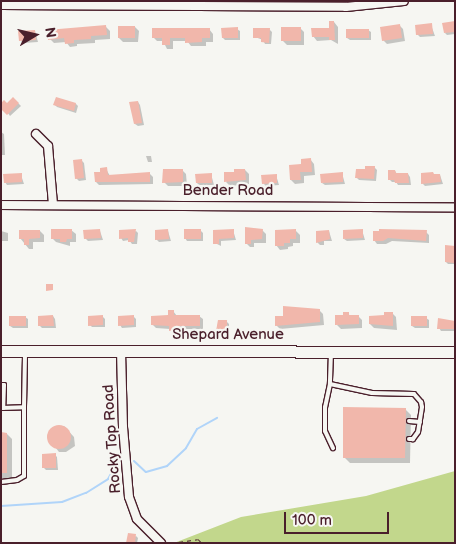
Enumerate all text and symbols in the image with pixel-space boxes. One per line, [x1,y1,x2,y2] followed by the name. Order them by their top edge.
[10,10,60,60] north arrow
[41,26,60,39] text: N
[183,182,273,200] street label: Bender Road
[172,326,284,344] street label: Shepard Avenue
[99,383,125,495] street label: Rocky Top Road
[286,502,391,534] scale bar
[292,511,332,530] text: 100 m

